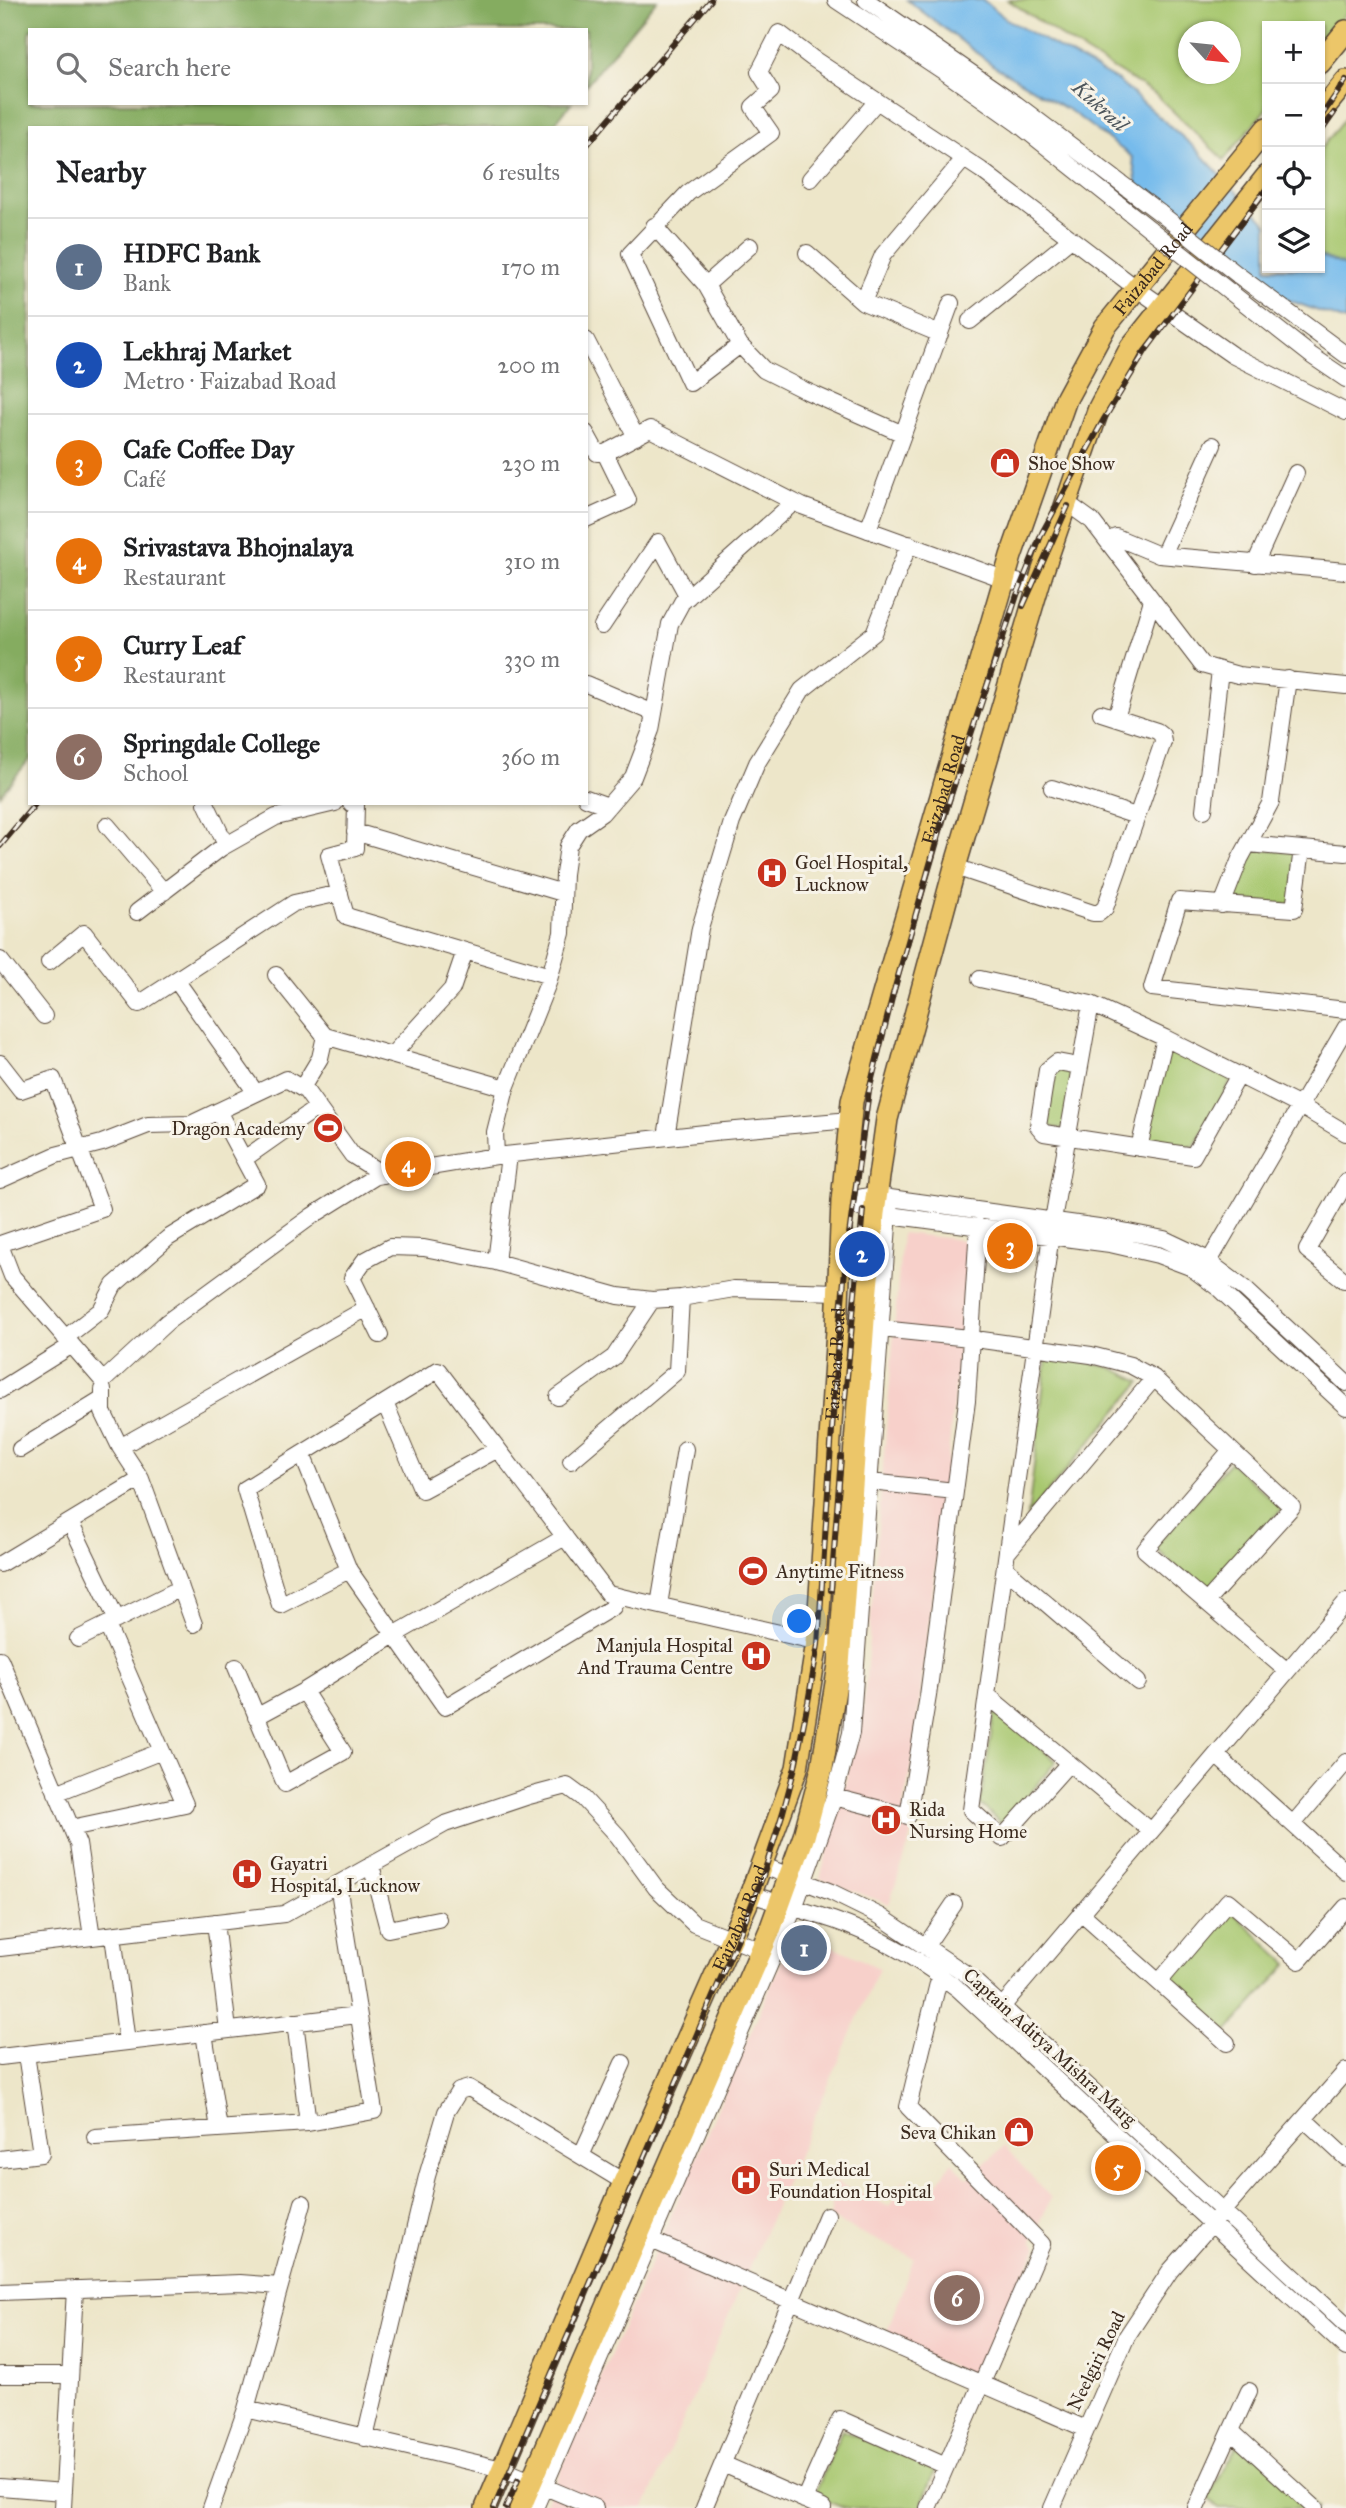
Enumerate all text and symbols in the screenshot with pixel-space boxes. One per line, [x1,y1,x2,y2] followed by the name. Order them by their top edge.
[1178,21,1241,84] north arrow
[1262,21,1325,273] map controls
[1262,21,1325,84] button: +
[28,28,588,105] search box
[52,48,90,86] icon: search
[108,51,231,83] text: Search here
[1066,74,1135,139] water label: Kukrail
[1262,84,1325,147] button: −
[1262,147,1325,210] button: locate
[56,154,146,190] text: Nearby
[482,158,560,186] text: 6 results
[1262,210,1325,273] button: layers
[1108,217,1198,320] street label: Faizabad Road
[123,237,260,269] text: HDFC Bank
[74,253,84,281] text: 1
[501,253,560,281] text: 170 m
[123,269,171,297] text: Bank
[123,335,291,367] text: Lekhraj Market
[73,351,85,379] text: 2
[498,351,560,379] text: 200 m
[123,367,337,395] text: Metro · Faizabad Road
[123,433,294,465] text: Cafe Coffee Day
[988,446,1022,480] shop icon: Shoe Show
[74,449,84,477] text: 3
[502,449,560,477] text: 230 m
[1028,452,1115,475] place label: Shoe Show
[123,465,166,493] text: Café
[123,531,353,563] text: Srivastava Bhojnalaya
[73,547,85,575] text: 4
[504,547,560,575] text: 310 m
[123,563,226,591] text: Restaurant
[123,629,242,661] text: Curry Leaf
[74,645,84,673] text: 5
[504,645,560,673] text: 330 m
[123,661,226,689] text: Restaurant
[123,727,320,759] text: Springdale College
[916,732,970,847] street label: Faizabad Road
[73,743,85,771] text: 6
[501,743,560,771] text: 360 m
[123,759,188,787] text: School
[795,851,908,896] place label: Goel Hospital, Lucknow
[755,856,789,890] hospital icon: Goel Hospital, Lucknow
[311,1111,345,1145] sports icon: Dragon Academy
[171,1117,306,1141] place label: Dragon Academy
[385,1138,431,1190] pin: 4
[987,1220,1033,1272] pin: 3
[839,1228,885,1280] pin: 2
[820,1306,849,1421] street label: Faizabad Road
[736,1554,770,1588] sports icon: Anytime Fitness
[775,1560,904,1583] place label: Anytime Fitness
[782,1604,816,1638] your location
[577,1634,734,1679] place label: Manjula Hospital And Trauma Centre
[739,1639,773,1673] hospital icon: Manjula Hospital And Trauma Centre
[909,1798,1027,1844] place label: Rida Nursing Home
[869,1803,903,1837] hospital icon: Rida Nursing Home
[270,1852,420,1897] place label: Gayatri Hospital, Lucknow
[230,1857,264,1891] hospital icon: Gayatri Hospital, Lucknow
[707,1861,772,1975] street label: Faizabad Road
[781,1922,827,1974] pin: 1
[958,1963,1141,2132] street label: Captain Aditya Mishra Marg
[1002,2115,1036,2149] shop icon: Seva Chikan
[900,2121,996,2144] place label: Seva Chikan
[1095,2142,1141,2194] pin: 5
[769,2158,933,2203] place label: Suri Medical Foundation Hospital
[729,2163,763,2197] hospital icon: Suri Medical Foundation Hospital
[934,2272,980,2324] pin: 6
[1062,2307,1131,2415] street label: Neelgiri Road

